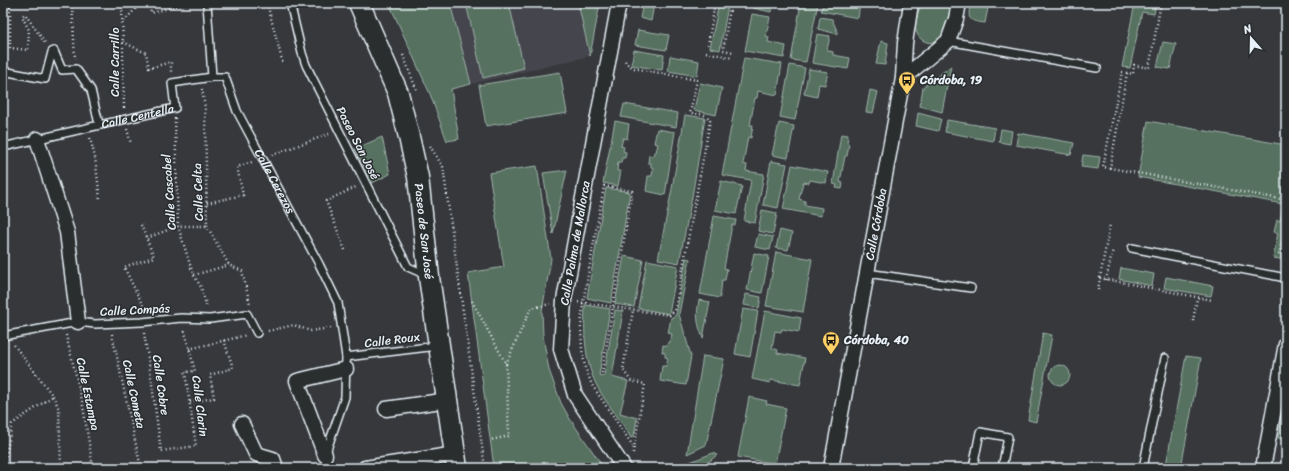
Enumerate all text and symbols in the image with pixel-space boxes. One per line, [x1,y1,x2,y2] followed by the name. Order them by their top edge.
[1231,18,1271,58] north arrow
[1240,19,1255,40] text: N
[104,27,126,97] street label: Calle Carrillo
[919,69,983,91] place label: Córdoba, 19
[897,70,917,95] bus stop icon: Córdoba, 19
[99,97,177,135] street label: Calle Centella
[330,102,386,184] street label: Paseo San José
[248,145,301,218] street label: Calle Cerezos
[155,153,183,231] street label: Calle Cascabel
[186,163,210,221] street label: Calle Celta
[553,178,597,307] street label: Calle Palma de Mallorca
[408,182,440,280] street label: Paseo de San José
[859,186,893,262] street label: Calle Córdoba
[99,297,171,323] street label: Calle Compás
[363,326,422,354] street label: Calle Roux
[843,329,909,351] place label: Córdoba, 40
[821,330,841,355] bus stop icon: Córdoba, 40
[146,353,176,417] street label: Calle Cobre
[70,355,106,433] street label: Calle Estampa
[116,358,152,431] street label: Calle Cometa
[185,374,215,438] street label: Calle Clarin

